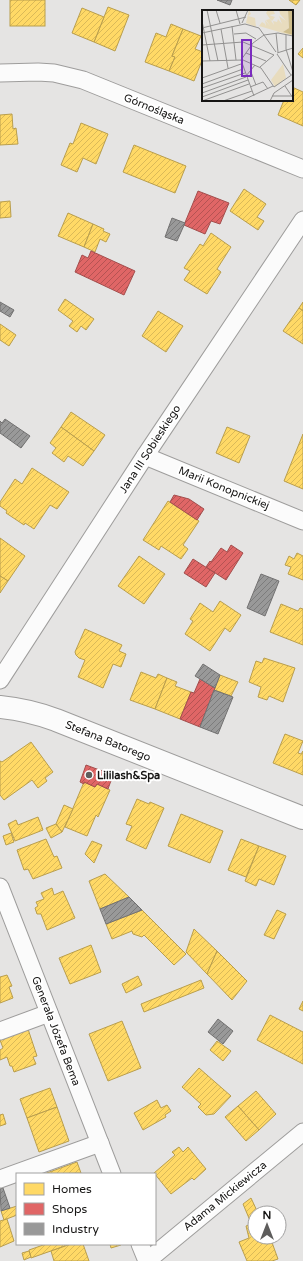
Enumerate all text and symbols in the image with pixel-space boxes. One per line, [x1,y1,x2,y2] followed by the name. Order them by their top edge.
[202,10,293,101] inset map
[122,91,186,127] street label: Górnośląska
[117,402,184,496] street label: Jana III Sobieskiego
[177,464,271,512] street label: Marii Konopnickiej
[63,718,153,764] street label: Stefana Batorego
[97,769,160,783] place label: Lililash&Spa
[84,770,94,780] marker: Lililash&Spa
[29,974,83,1088] street label: Generała Józefa Bema
[181,1158,269,1234] street label: Adama Mickiewicza
[16,1173,156,1245] legend
[52,1182,92,1196] text: Homes
[52,1202,87,1216] text: Shops
[247,1205,287,1245] north arrow
[263,1209,271,1222] text: N
[52,1222,99,1236] text: Industry

